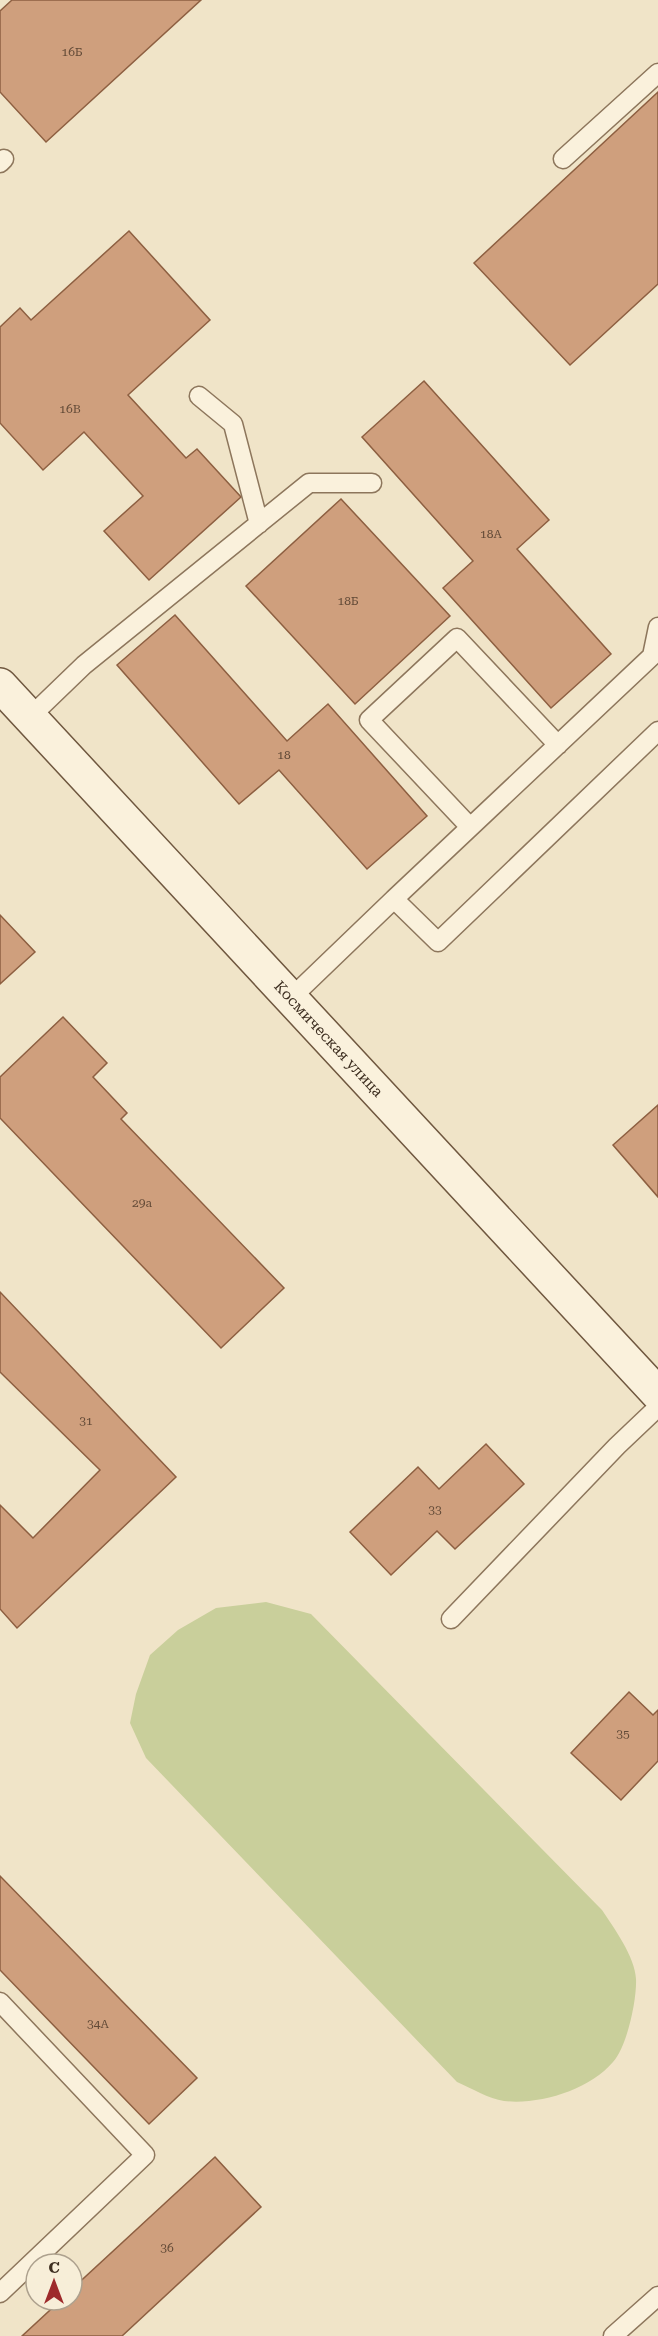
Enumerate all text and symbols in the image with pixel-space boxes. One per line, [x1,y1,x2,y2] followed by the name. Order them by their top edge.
[61,45,83,59] house number: 16Б
[59,402,81,416] house number: 16В
[480,527,503,541] house number: 18А
[337,594,359,608] house number: 18Б
[277,748,291,762] house number: 18
[270,977,387,1101] street label: Космическая улица
[132,1196,152,1210] house number: 29а
[79,1414,93,1428] house number: 31
[428,1503,442,1517] house number: 33
[616,1727,630,1741] house number: 35
[87,2017,110,2031] house number: 34А
[160,2241,174,2255] house number: 36
[24,2252,84,2312] north arrow
[48,2258,60,2277] text: С

